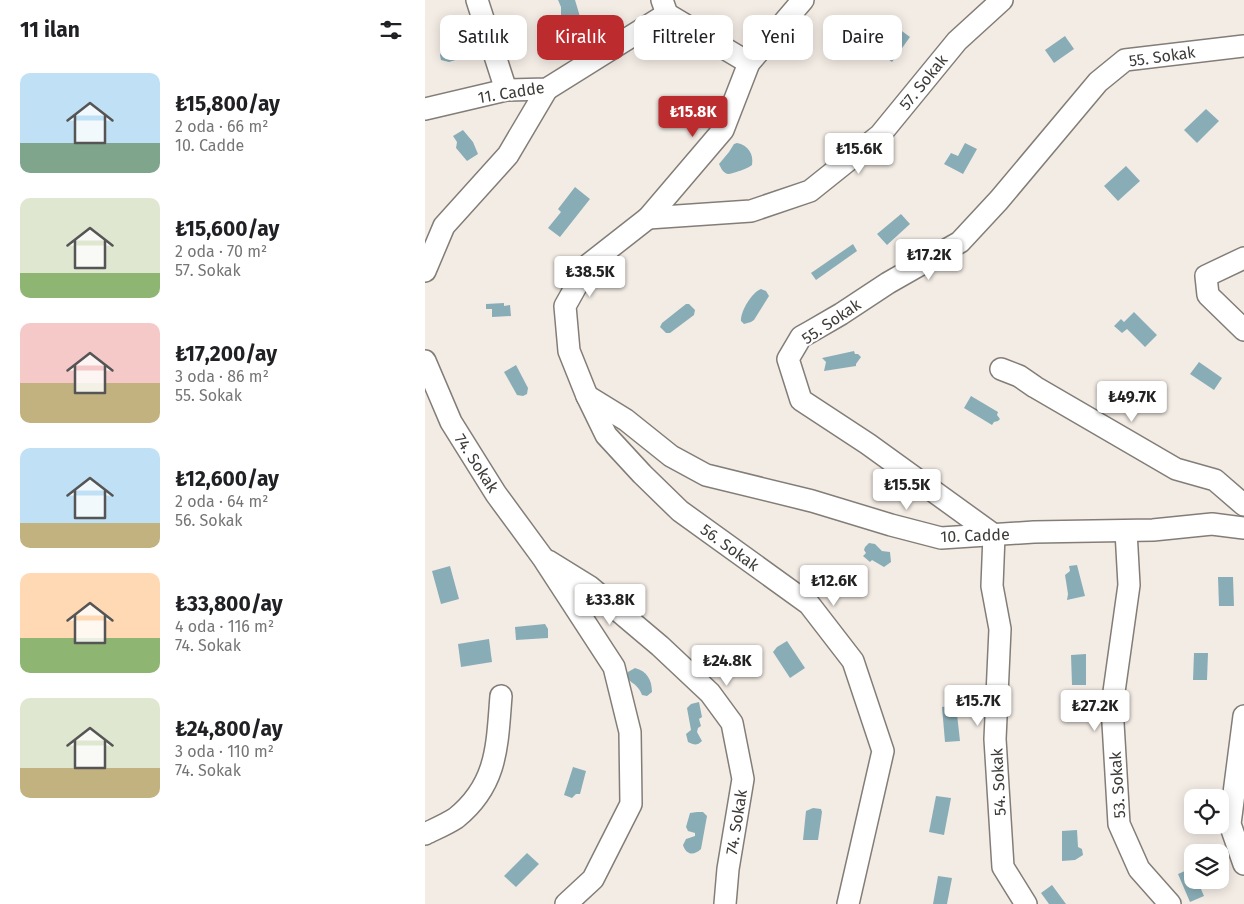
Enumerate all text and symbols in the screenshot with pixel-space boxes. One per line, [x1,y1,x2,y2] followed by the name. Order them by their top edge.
[440,15,527,60] chip: Satılık
[537,15,624,60] chip: Kiralık
[634,15,733,60] chip: Filtreler
[743,15,813,60] chip: Yeni
[823,15,902,60] chip: Daire
[377,16,405,44] icon: filters
[20,17,80,43] text: 11 ilan
[1128,42,1197,71] street label: 55. Sokak
[895,50,952,114] street label: 57. Sokak
[476,78,546,107] street label: 11. Cadde
[175,91,280,117] text: ₺15,800/ay
[60,93,120,153] icon: home
[652,96,734,138] pin: ₺15.8K
[669,102,717,121] text: ₺15.8K
[175,117,268,136] text: 2 oda · 66 m²
[818,132,900,175] pin: ₺15.6K
[175,136,244,155] text: 10. Cadde
[836,139,882,158] text: ₺15.6K
[175,216,279,242] text: ₺15,600/ay
[60,218,120,278] icon: home
[888,238,970,281] pin: ₺17.2K
[175,242,267,261] text: 2 oda · 70 m²
[907,245,951,264] text: ₺17.2K
[549,256,631,298] pin: ₺38.5K
[175,261,241,280] text: 57. Sokak
[565,262,615,281] text: ₺38.5K
[798,294,865,348] street label: 55. Sokak
[175,341,277,367] text: ₺17,200/ay
[60,343,120,403] icon: home
[175,367,269,386] text: 3 oda · 86 m²
[1091,380,1173,423] pin: ₺49.7K
[175,386,242,405] text: 55. Sokak
[1108,387,1156,406] text: ₺49.7K
[451,430,503,497] street label: 74. Sokak
[175,466,279,492] text: ₺12,600/ay
[60,468,120,528] icon: home
[866,468,948,511] pin: ₺15.5K
[884,475,930,494] text: ₺15.5K
[175,492,268,511] text: 2 oda · 64 m²
[175,511,243,530] text: 56. Sokak
[697,520,763,575] street label: 56. Sokak
[940,525,1010,546] street label: 10. Cadde
[793,564,875,607] pin: ₺12.6K
[811,571,857,590] text: ₺12.6K
[569,584,651,626] pin: ₺33.8K
[585,590,635,609] text: ₺33.8K
[175,591,283,617] text: ₺33,800/ay
[60,593,120,653] icon: home
[175,617,274,636] text: 4 oda · 116 m²
[175,636,241,655] text: 74. Sokak
[686,644,768,687] pin: ₺24.8K
[702,651,752,670] text: ₺24.8K
[937,684,1019,727] pin: ₺15.7K
[1054,690,1136,732] pin: ₺27.2K
[955,691,1001,710] text: ₺15.7K
[1072,696,1118,715] text: ₺27.2K
[175,716,283,742] text: ₺24,800/ay
[60,718,120,778] icon: home
[175,742,274,761] text: 3 oda · 110 m²
[987,747,1010,816] street label: 54. Sokak
[1106,750,1129,819] street label: 53. Sokak
[175,761,241,780] text: 74. Sokak
[722,787,751,856] street label: 74. Sokak
[1184,789,1229,889] map controls
[1184,789,1229,834] button: locate
[1184,844,1229,889] button: layers

